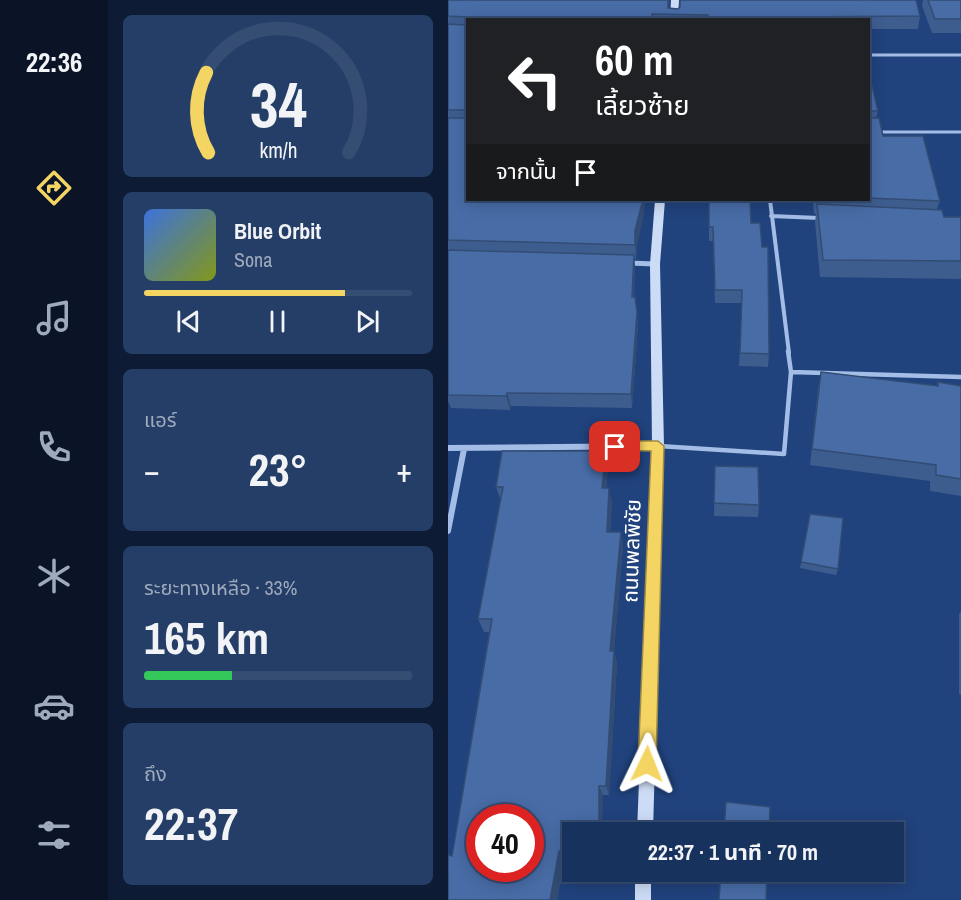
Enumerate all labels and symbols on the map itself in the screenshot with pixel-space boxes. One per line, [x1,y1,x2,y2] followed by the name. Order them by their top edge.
[589,421,640,472] pin
[615,499,648,603] street label: ถนนพลพิชัย
[615,732,679,796] position arrow
[466,804,544,882] speed limit sign: 40

